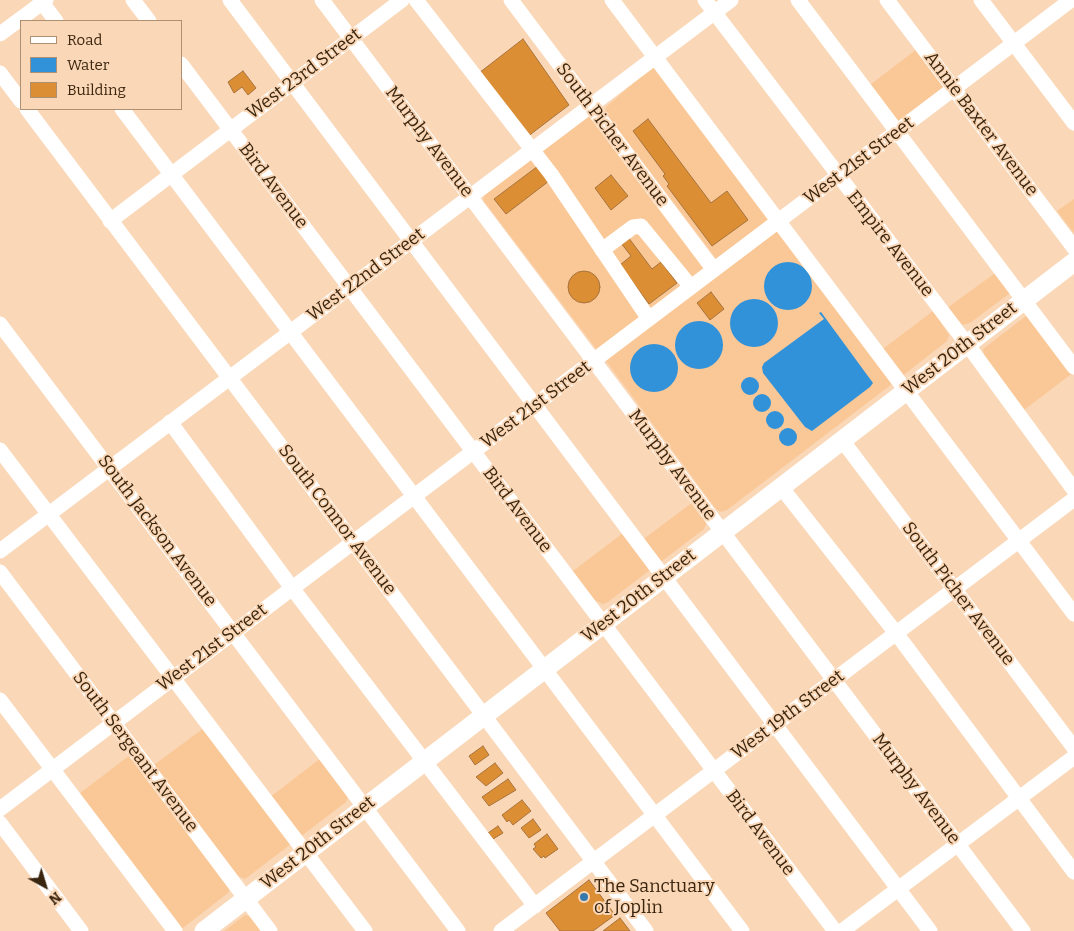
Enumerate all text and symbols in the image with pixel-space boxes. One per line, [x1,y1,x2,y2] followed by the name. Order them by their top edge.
[20,20,182,110] legend
[242,24,366,124] street label: West 23rd Street
[67,31,102,49] text: Road
[920,47,1042,201] street label: Annie Baxter Avenue
[67,56,109,74] text: Water
[551,59,673,211] street label: South Picher Avenue
[67,81,126,99] text: Building
[380,83,478,201] street label: Murphy Avenue
[800,113,918,209] street label: West 21st Street
[234,139,312,233] street label: Bird Avenue
[842,187,938,301] street label: Empire Avenue
[303,224,429,326] street label: West 22nd Street
[899,298,1021,400] street label: West 20th Street
[477,357,595,453] street label: West 21st Street
[623,406,721,524] street label: Murphy Avenue
[273,441,401,599] street label: South Connor Avenue
[93,451,221,611] street label: South Jackson Avenue
[478,463,556,557] street label: Bird Avenue
[897,518,1019,670] street label: South Picher Avenue
[578,545,700,647] street label: West 20th Street
[153,600,271,696] street label: West 21st Street
[727,666,849,764] street label: West 19th Street
[68,667,202,837] street label: South Sergeant Avenue
[867,730,965,848] street label: Murphy Avenue
[721,786,799,880] street label: Bird Avenue
[257,792,379,894] street label: West 20th Street
[20,861,70,911] north arrow
[594,876,715,919] place label: The Sanctuary of Joplin
[45,888,64,908] text: N
[578,891,590,903] marker: The Sanctuary of Joplin

